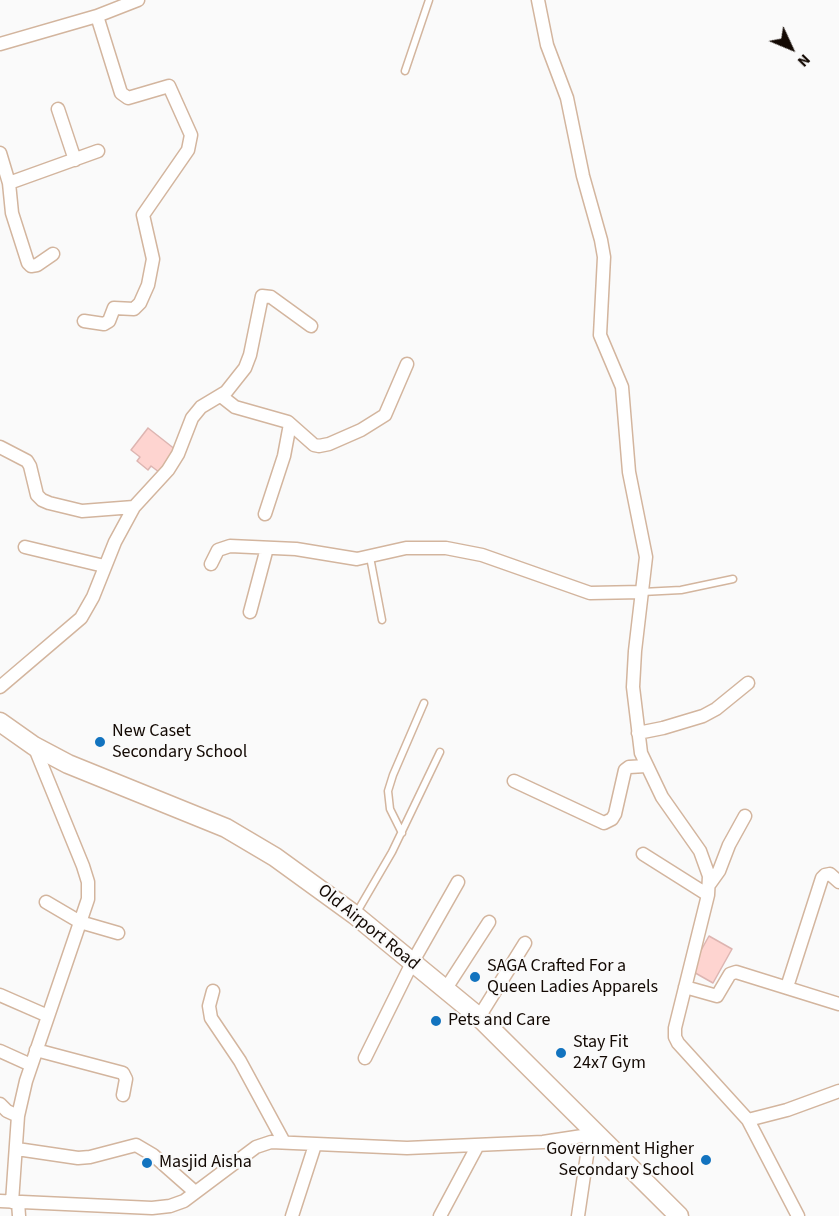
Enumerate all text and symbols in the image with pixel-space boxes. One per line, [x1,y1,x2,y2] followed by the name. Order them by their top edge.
[761,18,821,78] north arrow
[792,49,816,72] text: N
[112,721,247,764] place label: New Caset Secondary School
[93,735,107,749] marker: New Caset Secondary School
[313,880,423,976] street label: Old Airport Road
[487,956,658,998] place label: SAGA Crafted For a Queen Ladies Apparels
[468,970,482,984] marker: SAGA Crafted For a Queen Ladies Apparels
[448,1010,550,1032] place label: Pets and Care
[429,1014,443,1028] marker: Pets and Care
[573,1032,646,1074] place label: Stay Fit 24x7 Gym
[554,1046,568,1060] marker: Stay Fit 24x7 Gym
[546,1139,694,1182] place label: Government Higher Secondary School
[159,1152,252,1174] place label: Masjid Aisha
[699,1153,713,1167] marker: Government Higher Secondary School
[140,1156,154,1170] marker: Masjid Aisha

